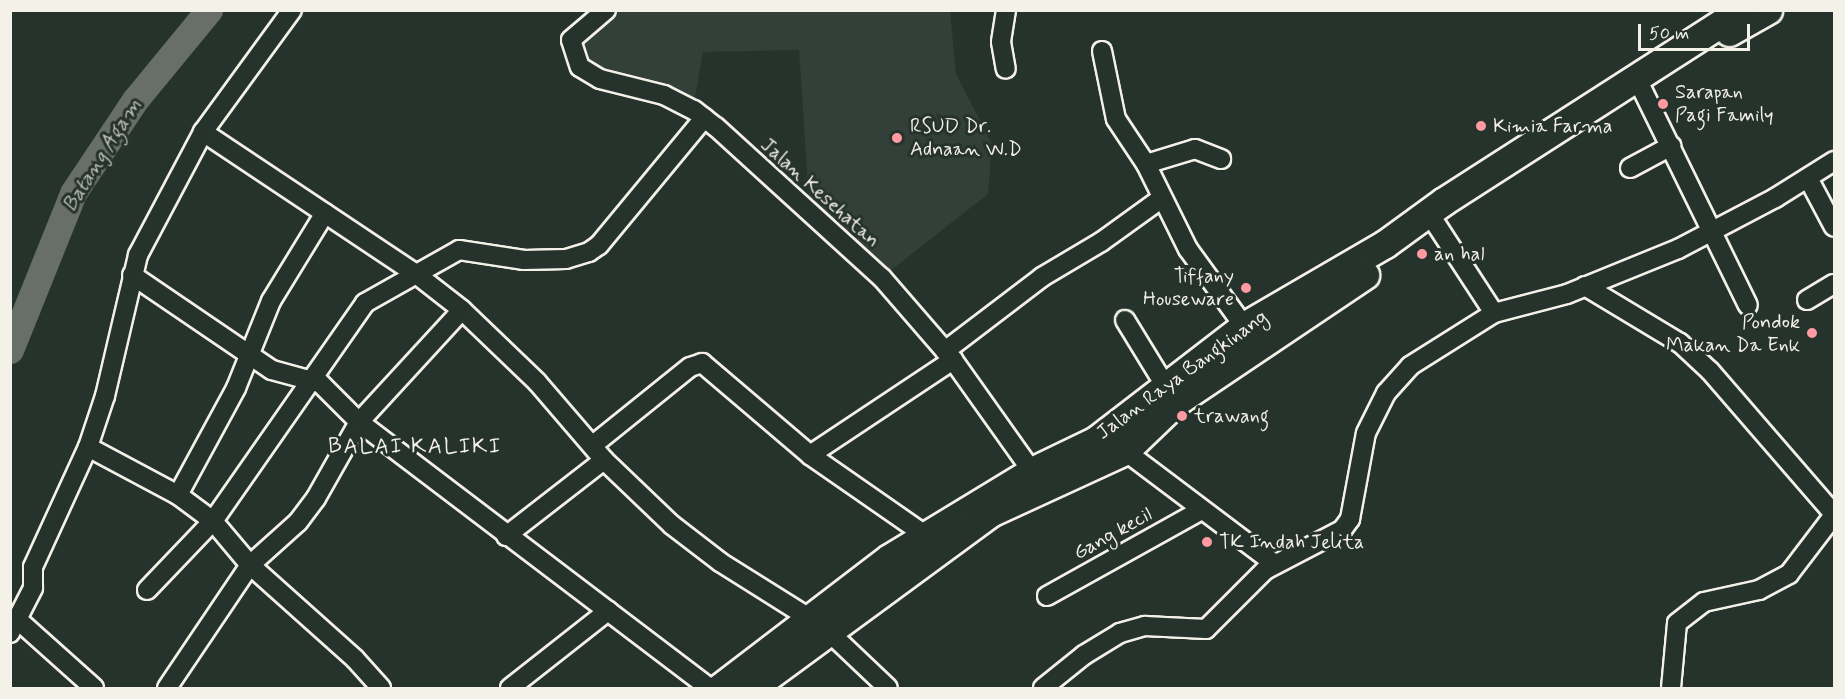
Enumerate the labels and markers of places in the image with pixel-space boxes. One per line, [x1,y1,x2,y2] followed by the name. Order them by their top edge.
[1675,80,1773,127] place label: Sarapan Pagi Family
[1656,97,1670,111] marker: Sarapan Pagi Family
[910,114,1022,161] place label: RSUD Dr. Adnaan W.D
[1493,114,1613,138] place label: Kimia Farma
[1474,119,1488,133] marker: Kimia Farma
[888,129,906,147] marker: RSUD Dr. Adnaan W.D
[1434,242,1485,266] place label: an hal
[1415,247,1429,261] marker: an hal
[1143,264,1234,311] place label: Tiffany Houseware
[1239,281,1253,295] marker: Tiffany Houseware
[1668,310,1800,357] place label: Pondok Makan Da Enk
[1805,326,1819,340] marker: Pondok Makan Da Enk
[1194,404,1269,428] place label: trawang
[1175,409,1189,423] marker: trawang
[1219,530,1359,554] place label: TK Indah Jelita
[1200,535,1214,549] marker: TK Indah Jelita

